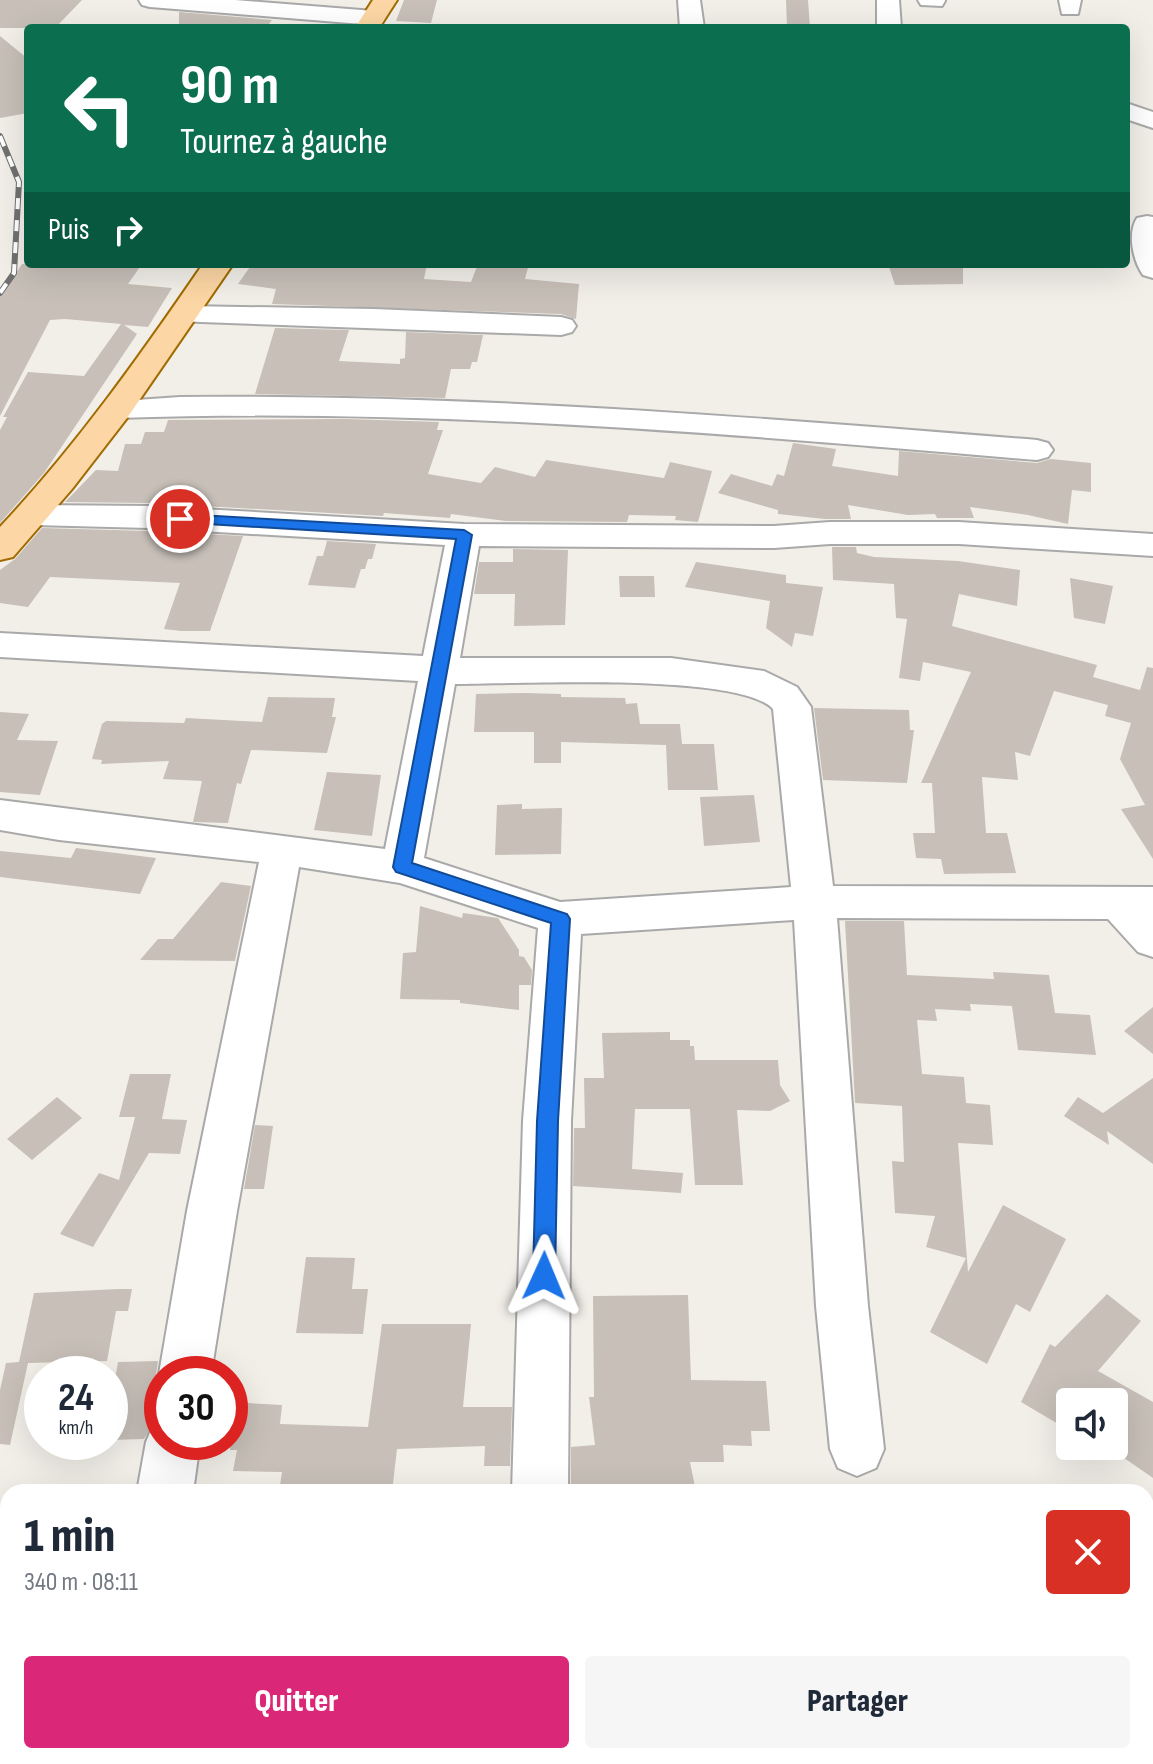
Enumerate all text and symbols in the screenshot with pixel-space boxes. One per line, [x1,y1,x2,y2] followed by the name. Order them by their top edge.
[180,53,279,120] text: 90 m
[48,56,152,160] icon: left
[180,121,388,164] text: Tournez à gauche
[106,208,150,252] icon: right
[48,212,90,248] text: Puis
[146,485,214,553] pin
[158,497,202,541] icon: arrive
[502,1234,586,1318] position arrow
[144,1356,248,1460] speed limit sign: 30
[58,1374,94,1422] text: 24
[1056,1388,1128,1460] map controls
[1056,1388,1128,1460] button: sound
[59,1416,93,1440] text: km/h
[24,1508,115,1565] text: 1 min
[1046,1510,1130,1594] button: close
[24,1567,138,1598] text: 340 m · 08:11
[24,1656,569,1748] button: Quitter
[585,1656,1130,1748] button: Partager

